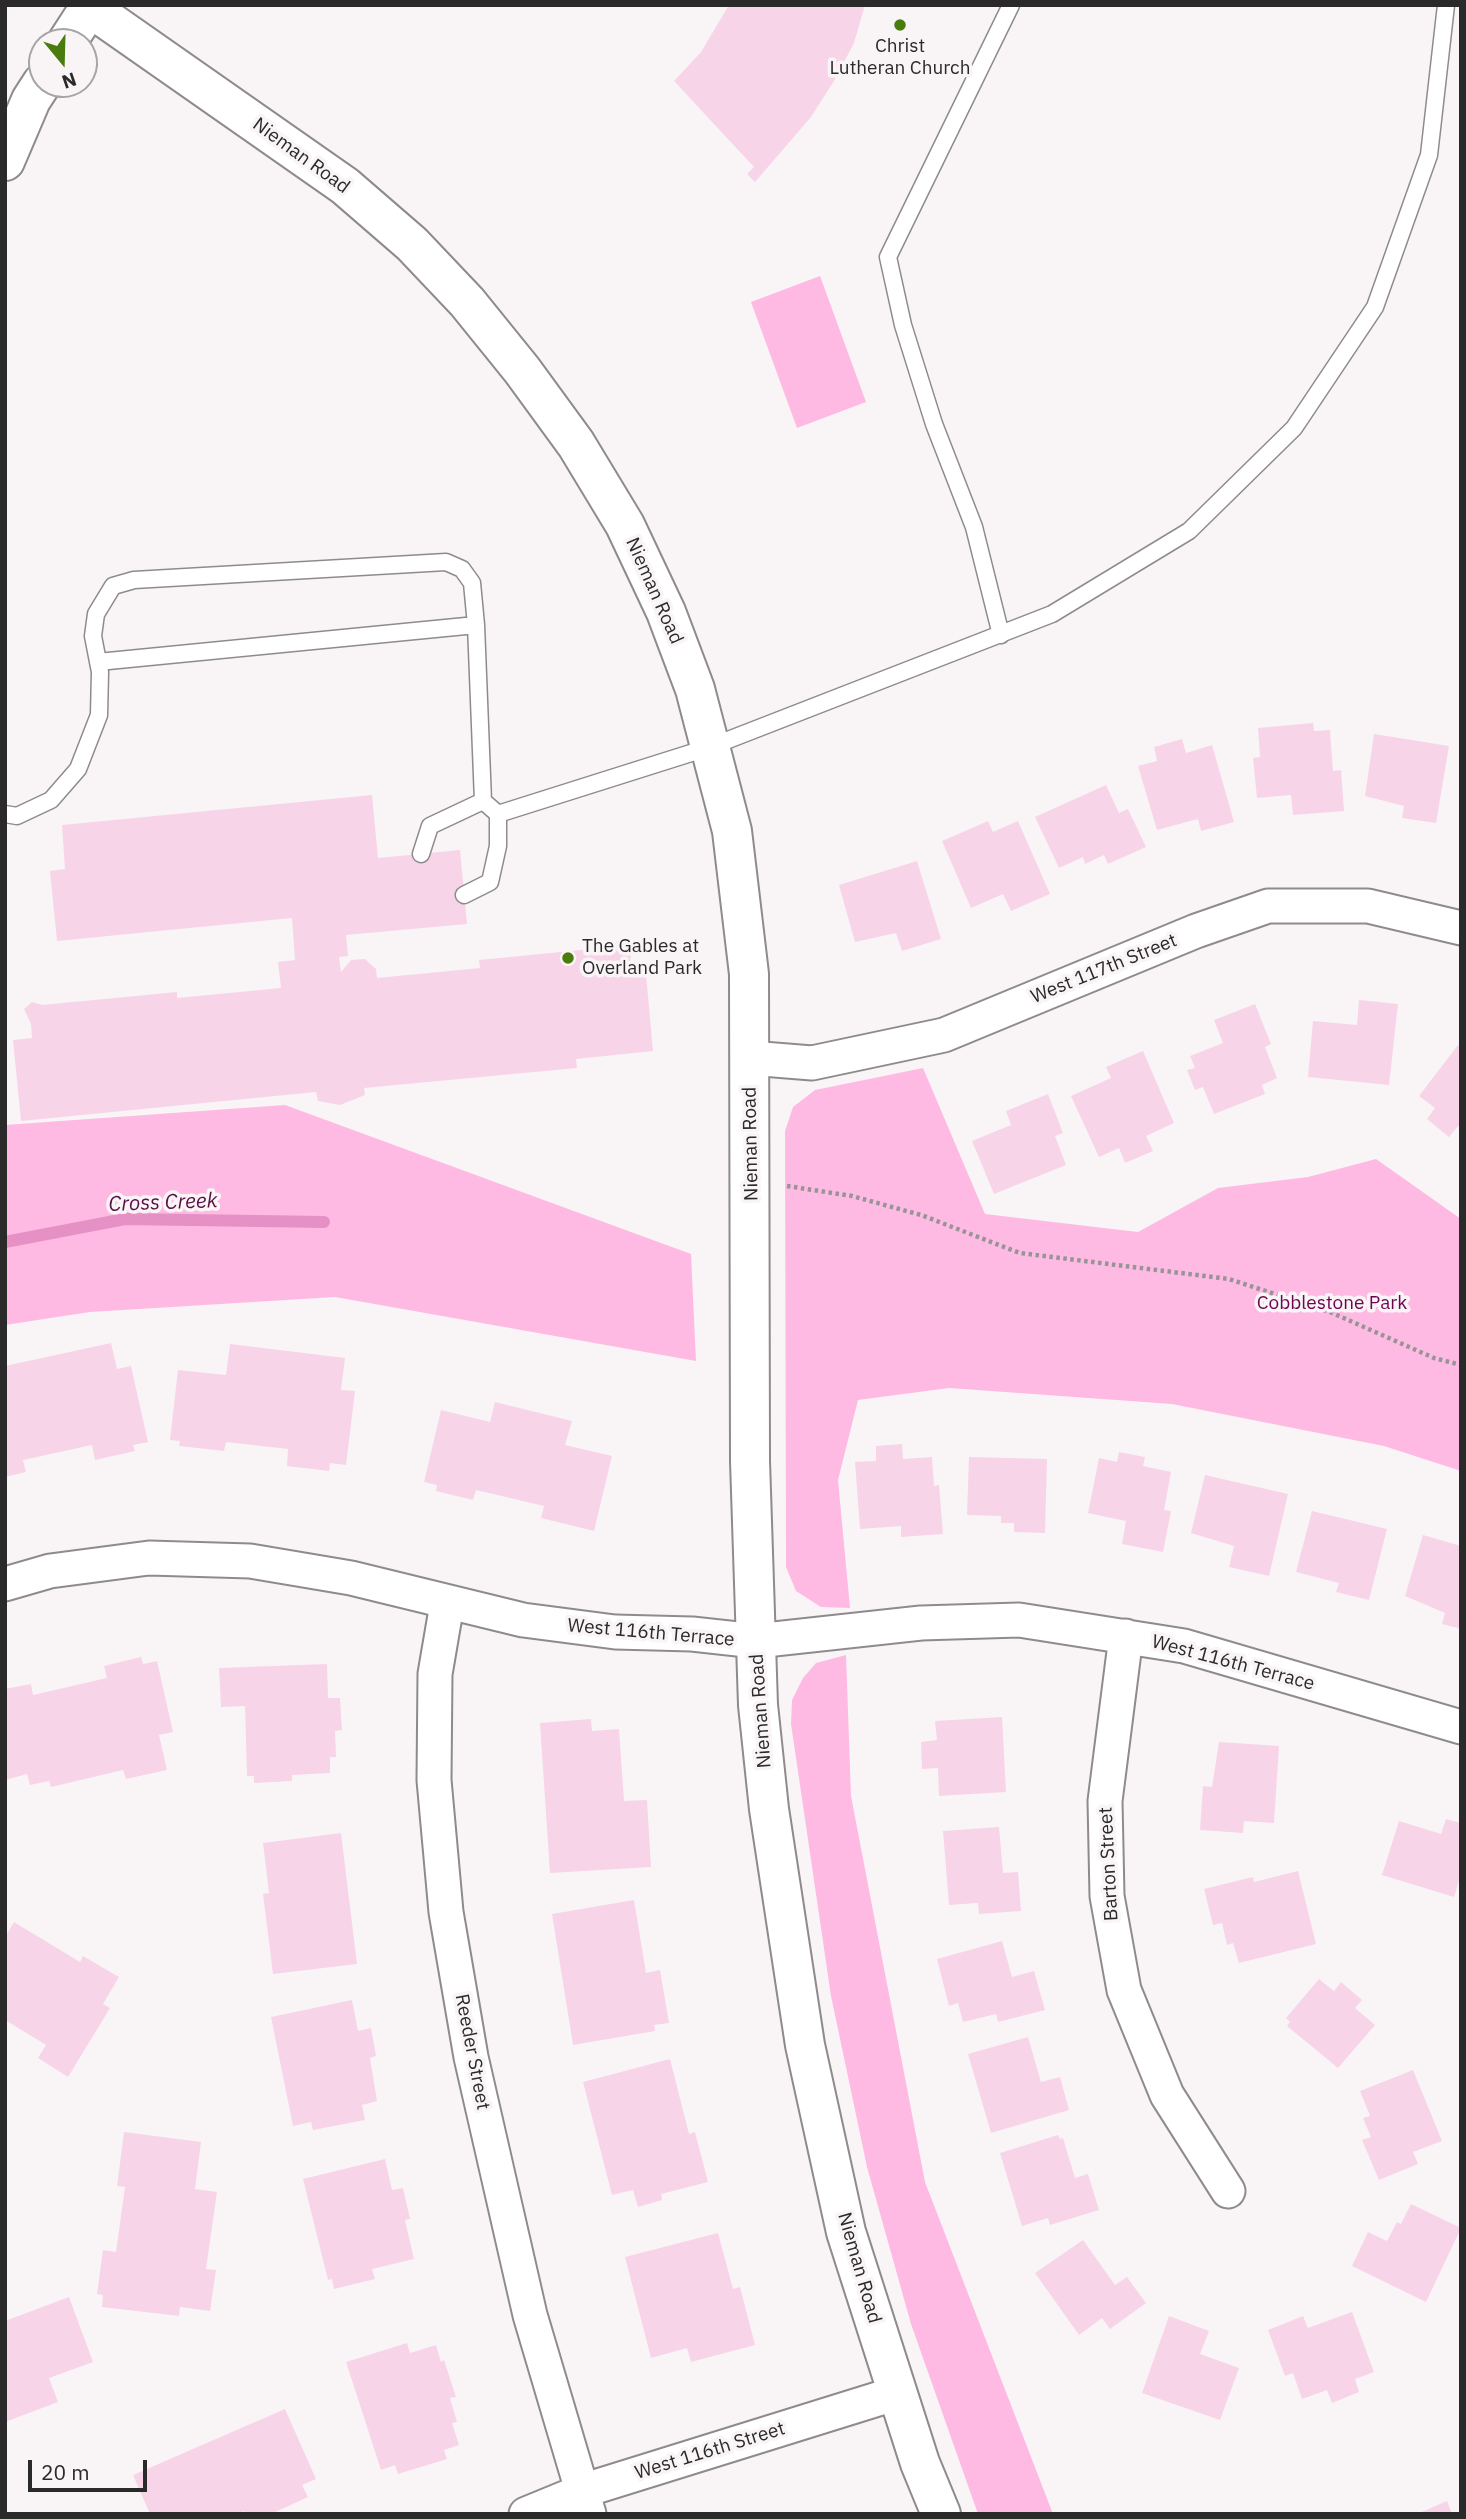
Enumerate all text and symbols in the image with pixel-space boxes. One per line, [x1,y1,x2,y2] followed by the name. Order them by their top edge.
[892,17,908,33] marker: Christ Lutheran Church
[28,28,98,98] north arrow
[830,36,970,80] place label: Christ Lutheran Church
[59,67,80,95] text: N
[248,113,354,199] street label: Nieman Road
[620,534,688,648] street label: Nieman Road
[1028,929,1180,1009] street label: West 117th Street
[582,936,702,980] place label: The Gables at Overland Park
[560,950,576,966] marker: The Gables at Overland Park
[739,1087,763,1201] street label: Nieman Road
[108,1189,218,1217] water label: Cross Creek
[1257,1293,1407,1315] park label: Cobblestone Park
[567,1614,735,1652] street label: West 116th Terrace
[1149,1630,1317,1696] street label: West 116th Terrace
[746,1653,776,1769] street label: Nieman Road
[1095,1806,1123,1922] street label: Barton Street
[450,1992,494,2112] street label: Reeder Street
[832,2210,886,2326] street label: Nieman Road
[632,2417,788,2485] street label: West 116th Street
[32,2446,150,2490] scale bar
[41,2458,90,2486] text: 20 m

